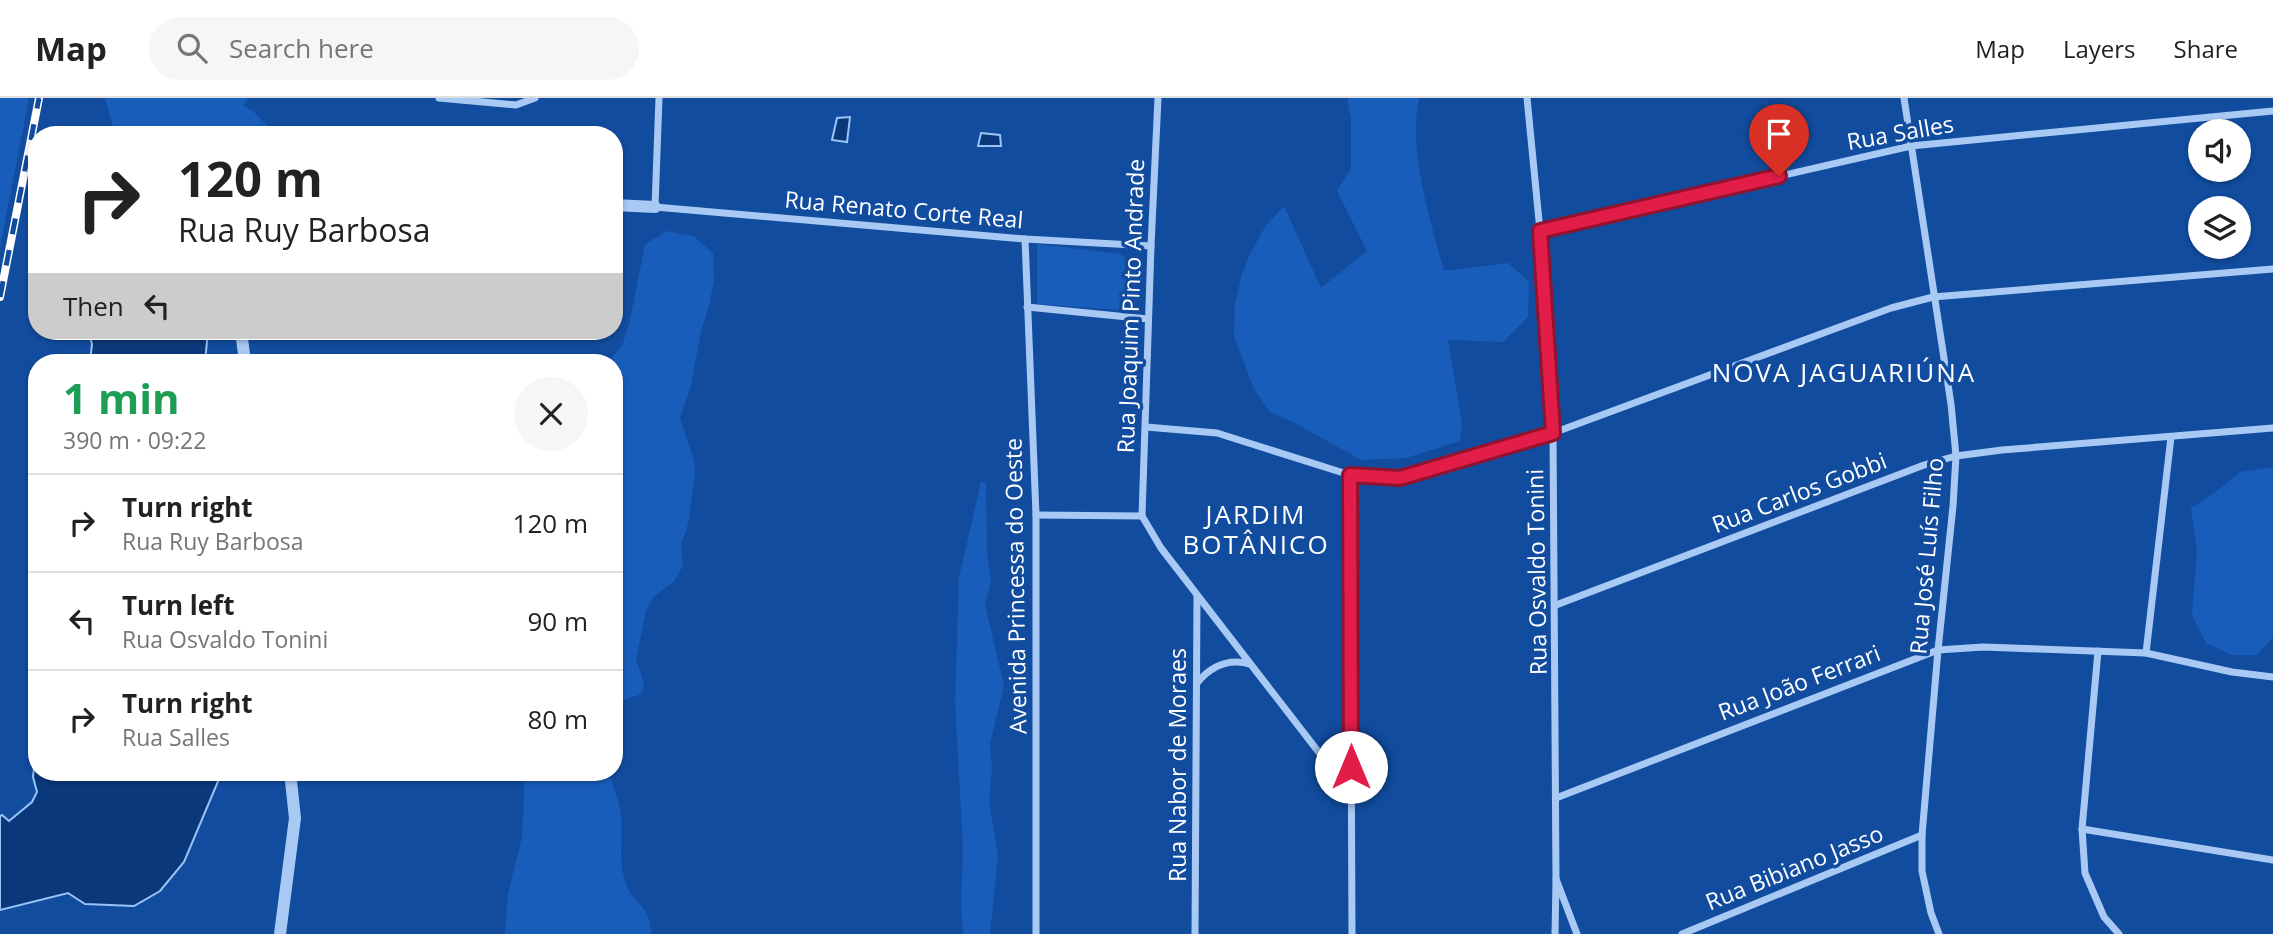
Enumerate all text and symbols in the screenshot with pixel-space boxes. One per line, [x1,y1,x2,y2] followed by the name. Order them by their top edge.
[149,17,639,80] search box
[35,26,107,71] text: Map
[173,29,211,67] icon: search
[229,30,374,66] text: Search here
[1975,32,2025,65] text: Map
[2063,32,2136,65] text: Layers
[2174,32,2238,65] text: Share
[1749,104,1809,176] pin
[1844,107,1956,157] street label: Rua Salles
[1760,115,1798,153] icon: arrive
[2188,119,2251,259] map controls
[2188,119,2251,182] button: sound
[178,145,323,211] text: 120 m
[63,154,154,245] icon: right
[1109,158,1151,454] street label: Rua Joaquim Pinto Andrade
[783,183,1025,235] street label: Rua Renato Corte Real
[2188,196,2251,259] button: layers
[178,208,431,251] text: Rua Ruy Barbosa
[138,287,176,325] icon: left
[63,288,124,324] text: Then
[1712,354,1976,390] district label: NOVA JAGUARIÚNA
[63,369,180,426] text: 1 min
[514,377,588,451] button: close
[63,424,206,456] text: 390 m · 09:22
[996,438,1034,734] street label: Avenida Princessa do Oeste
[1707,444,1891,540] street label: Rua Carlos Gobbi
[1901,456,1951,656] street label: Rua José Luís Filho
[1518,469,1554,675] street label: Rua Osvaldo Tonini
[122,489,253,525] text: Turn right
[1182,496,1330,562] district label: JARDIM BOTÂNICO
[63,504,101,542] icon: right
[513,505,588,541] text: 120 m
[122,525,304,557] text: Rua Ruy Barbosa
[122,587,234,623] text: Turn left
[63,602,101,640] icon: left
[527,603,588,639] text: 90 m
[122,623,328,655] text: Rua Osvaldo Tonini
[1713,636,1885,728] street label: Rua João Ferrari
[1161,648,1193,882] street label: Rua Nabor de Moraes
[122,685,253,721] text: Turn right
[63,700,101,738] icon: right
[527,701,588,737] text: 80 m
[122,721,230,753] text: Rua Salles
[1314,730,1388,804] position arrow
[1700,817,1888,917] street label: Rua Bibiano Jasso

